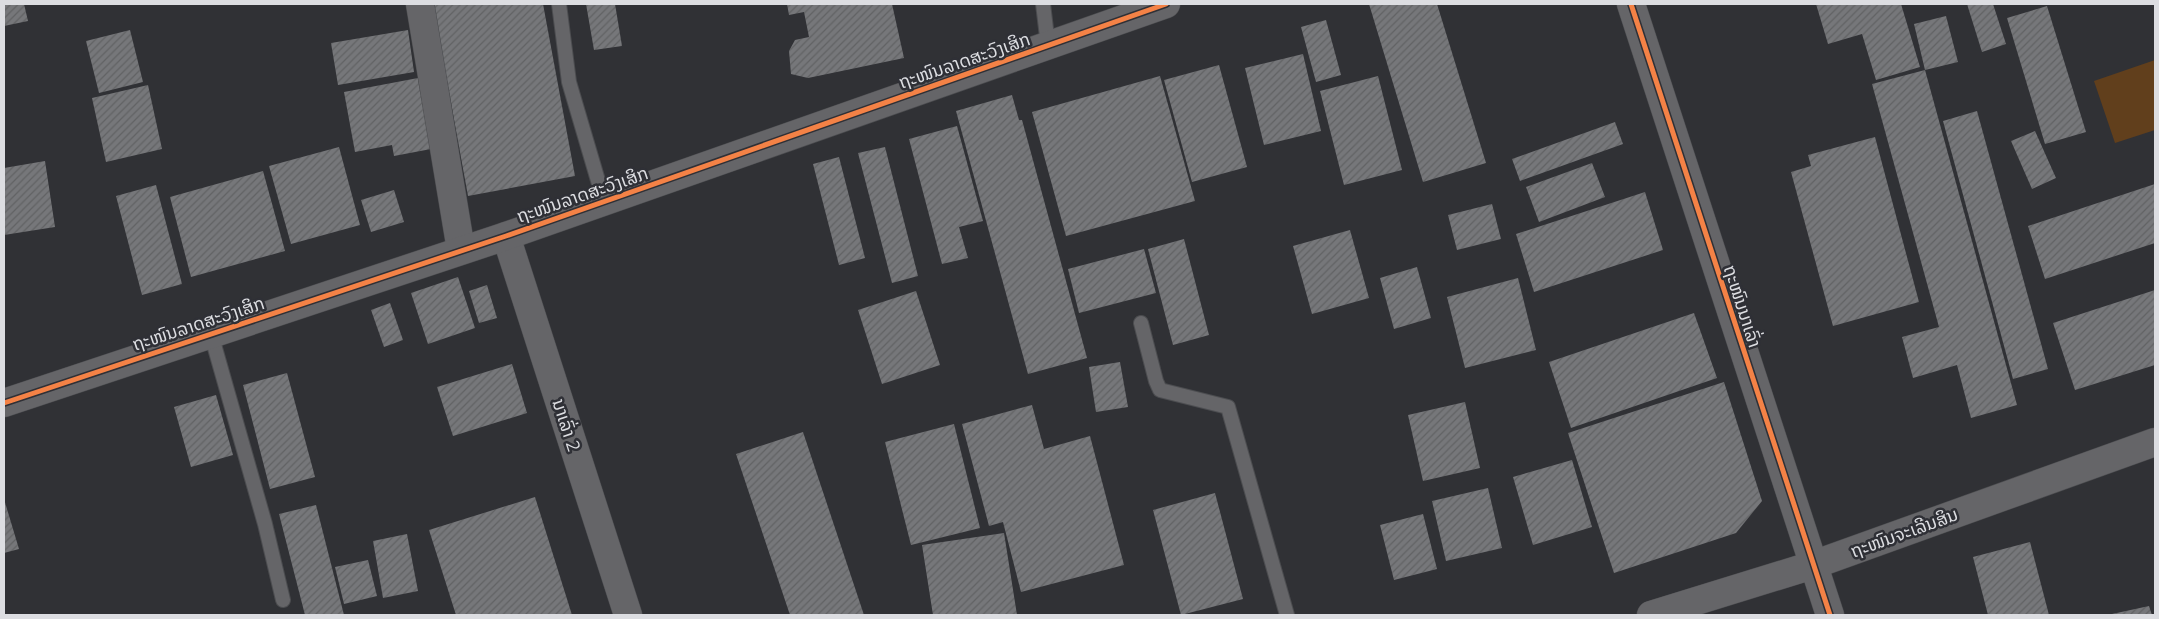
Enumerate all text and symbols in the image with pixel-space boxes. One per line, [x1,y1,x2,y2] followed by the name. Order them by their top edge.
[895,26,1033,94] street label: ຖະໜົນລາດສະວົງເສິກ
[513,160,651,228] street label: ຖະໜົນລາດສະວົງເສິກ
[1718,262,1768,350] street label: ຖະໜົນນາເລົ່າ
[129,290,267,356] street label: ຖະໜົນລາດສະວົງເສິກ
[547,396,587,454] street label: ນາເລົ່າ 2
[1847,501,1961,563] street label: ຖະໜົນຈະເລີນສິນ

